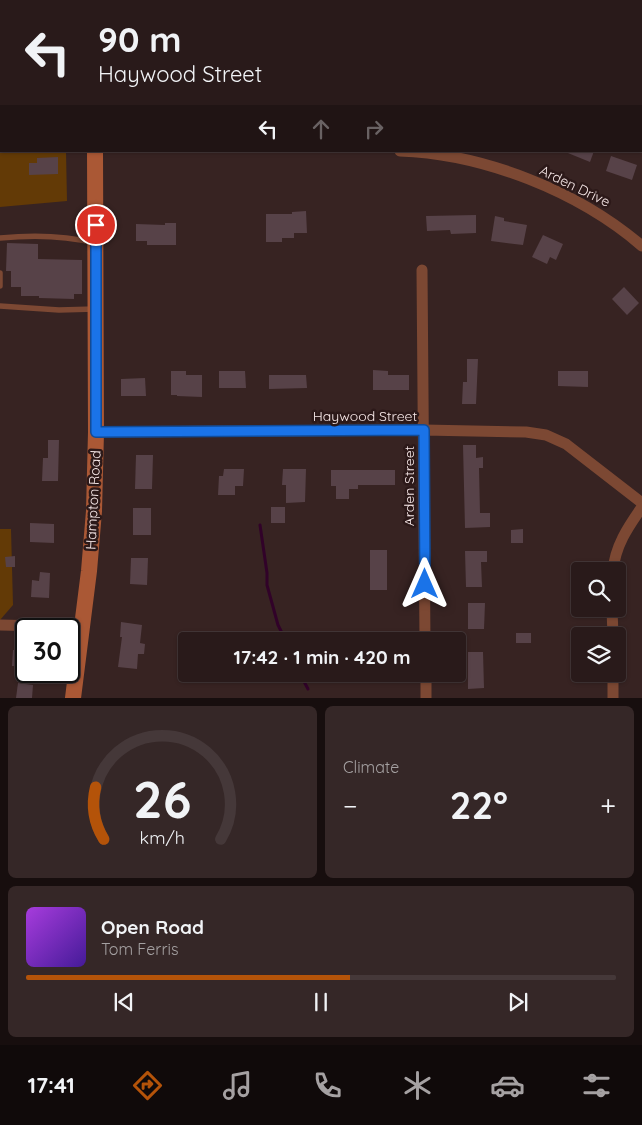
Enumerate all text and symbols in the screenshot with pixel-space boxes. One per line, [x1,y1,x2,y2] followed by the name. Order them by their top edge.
[98,17,181,61] text: 90 m
[15,20,80,85] icon: left
[98,60,262,88] text: Haywood Street
[254,115,282,143] icon: left
[307,115,335,143] icon: ahead
[360,115,388,143] icon: right
[537,161,613,211] street label: Arden Drive
[75,204,117,246] pin
[82,211,110,239] icon: arrive
[313,407,418,425] street label: Haywood Street
[400,445,418,526] street label: Arden Street
[81,450,105,550] street label: Hampton Road
[398,557,450,609] position arrow
[571,562,626,682] map controls
[571,562,626,617] button: search
[15,618,80,683] speed limit sign: 30
[571,627,626,682] button: layers
[233,645,411,669] text: 17:42 · 1 min · 420 m
[343,757,399,777] text: Climate
[133,766,192,831] text: 26
[450,781,508,829] text: 22°
[343,788,358,823] text: −
[600,788,616,823] text: +
[140,826,185,848] text: km/h
[101,915,204,939] text: Open Road
[101,939,178,959] text: Tom Ferris
[110,988,138,1016] icon: previous
[307,988,335,1016] icon: pause
[504,988,532,1016] icon: next
[130,1068,165,1103] icon: directions
[220,1068,255,1103] icon: music
[310,1068,345,1103] icon: phone
[400,1068,435,1103] icon: climate
[490,1068,525,1103] icon: car
[579,1068,614,1103] icon: filters
[27,1071,75,1099] text: 17:41

